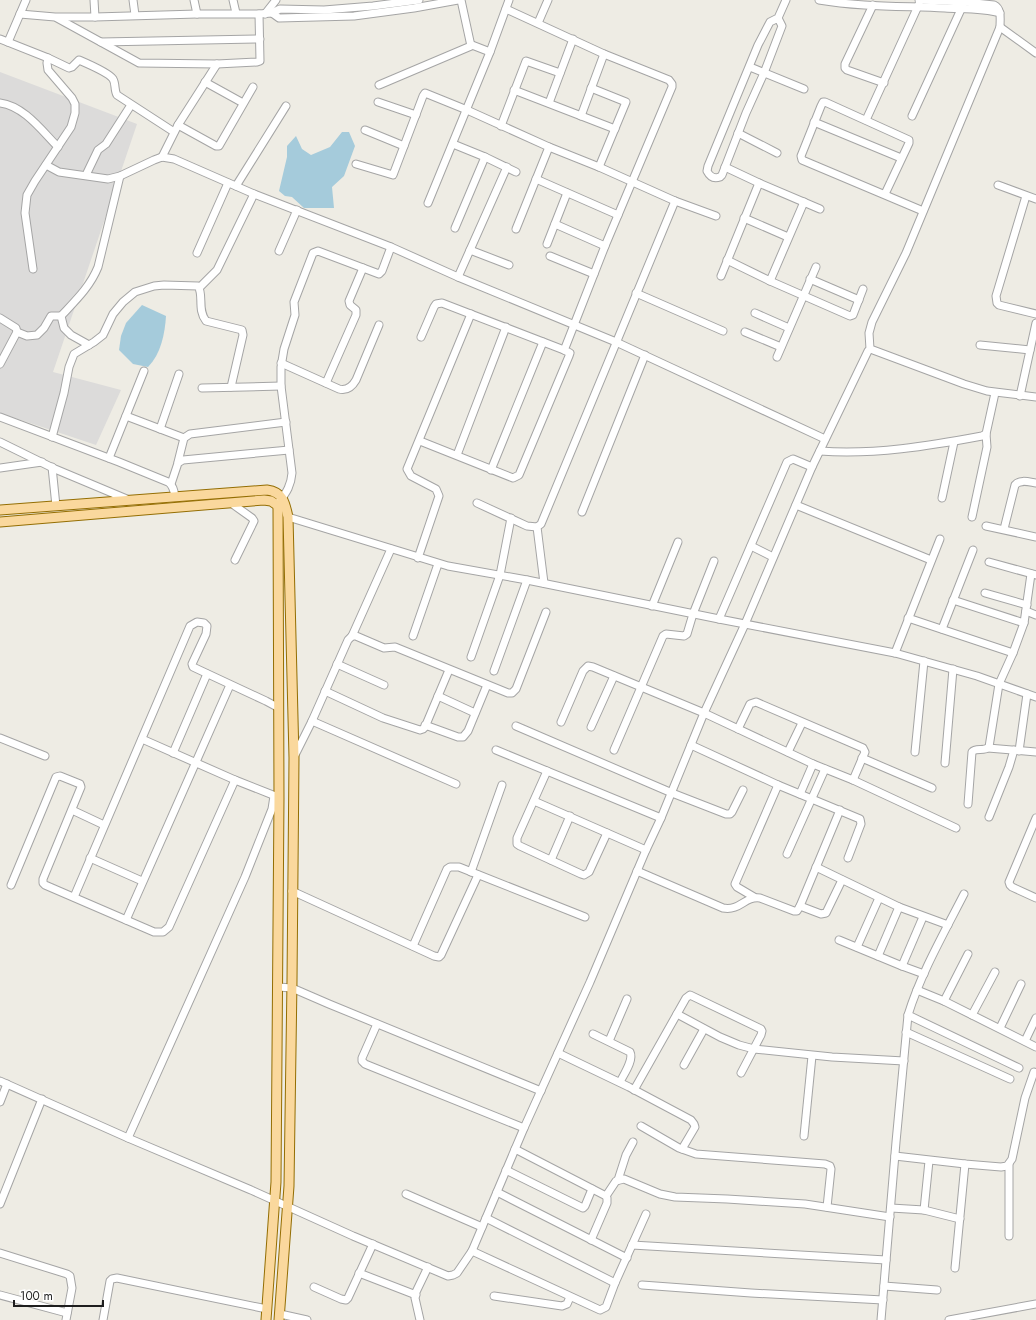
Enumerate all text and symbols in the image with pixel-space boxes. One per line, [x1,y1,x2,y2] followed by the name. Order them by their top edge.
[14,1282,103,1308] scale bar
[20,1287,53,1305] text: 100 m

